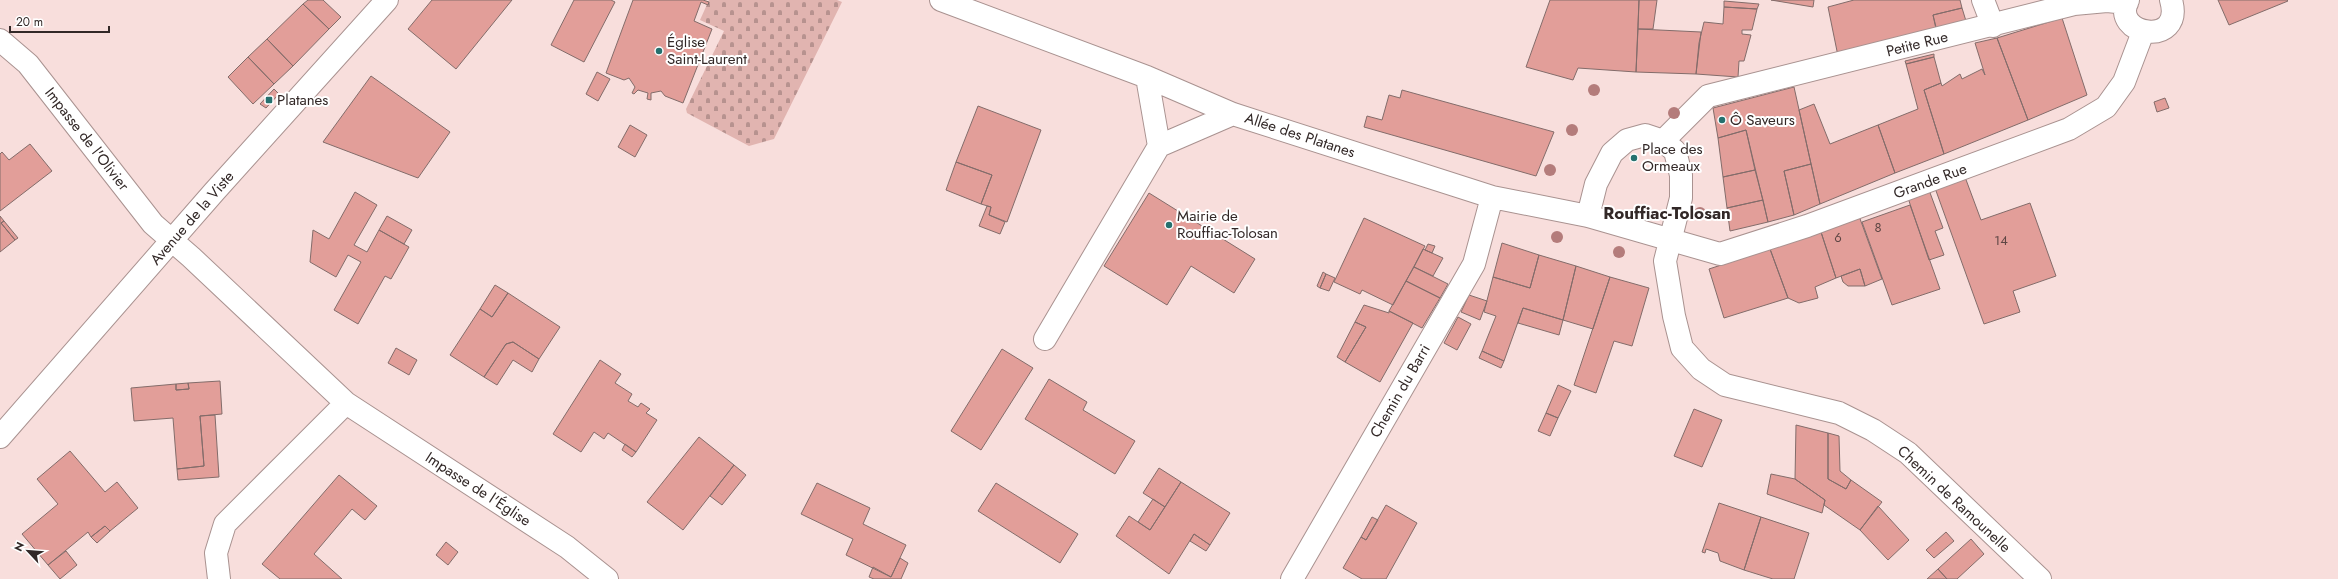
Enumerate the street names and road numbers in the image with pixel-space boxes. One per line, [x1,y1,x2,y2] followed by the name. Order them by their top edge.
[1884,26,1950,62] street label: Petite Rue
[40,83,135,196] street label: Impasse de l'Olivier
[1242,107,1358,163] street label: Allée des Platanes
[1890,157,1970,204] street label: Grande Rue
[145,166,239,270] street label: Avenue de la Viste
[1364,340,1436,442] street label: Chemin du Barri
[1892,440,2016,558] street label: Chemin de Ramounelle
[421,447,535,532] street label: Impasse de l'Église

